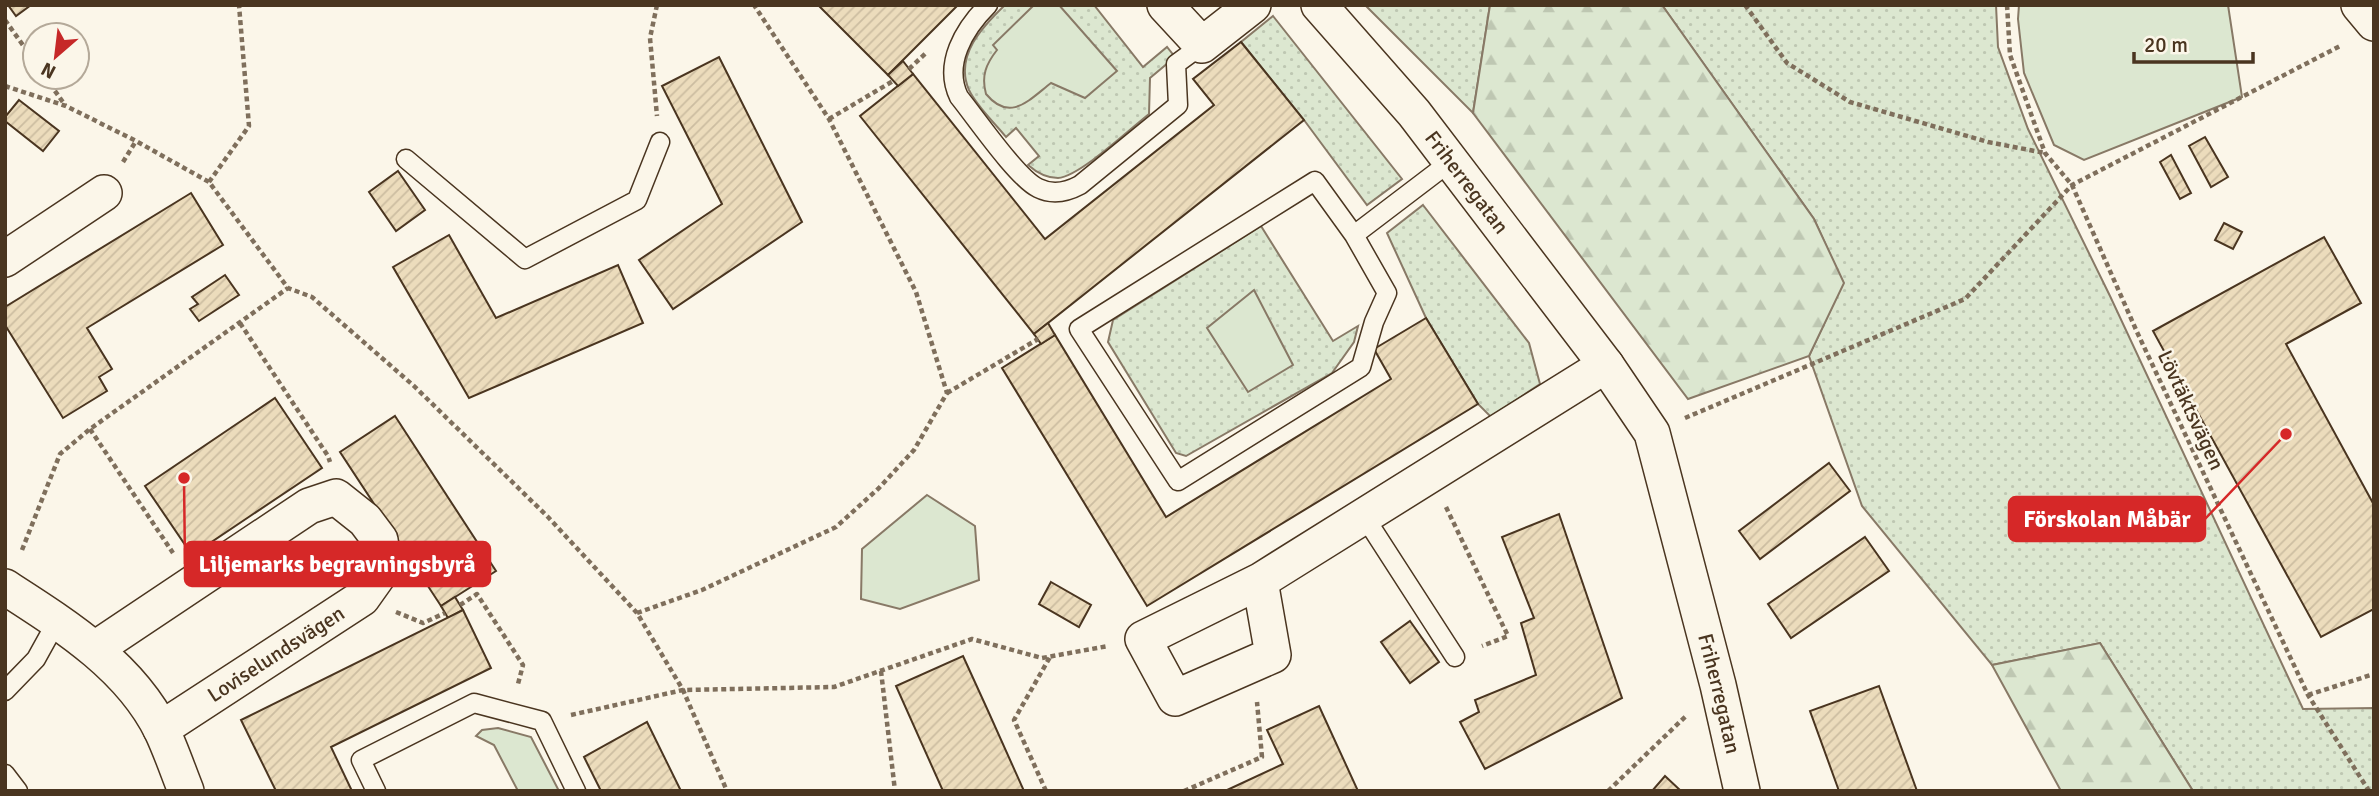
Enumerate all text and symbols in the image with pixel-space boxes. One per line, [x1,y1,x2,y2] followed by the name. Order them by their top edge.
[21,21,91,91] north arrow
[2134,21,2253,65] scale bar
[2144,32,2188,58] text: 20 m
[37,56,60,84] text: N
[1419,126,1514,239] street label: Friherregatan
[2152,346,2230,474] street label: Lövtäktsvägen
[2009,497,2205,541] callout: Förskolan Måbär
[2023,505,2192,534] text: Förskolan Måbär
[185,542,490,586] callout: Liljemarks begravningsbyrå
[198,550,476,579] text: Liljemarks begravningsbyrå
[203,600,349,708] street label: Loviselundsvägen
[1692,631,1746,756] street label: Friherregatan

